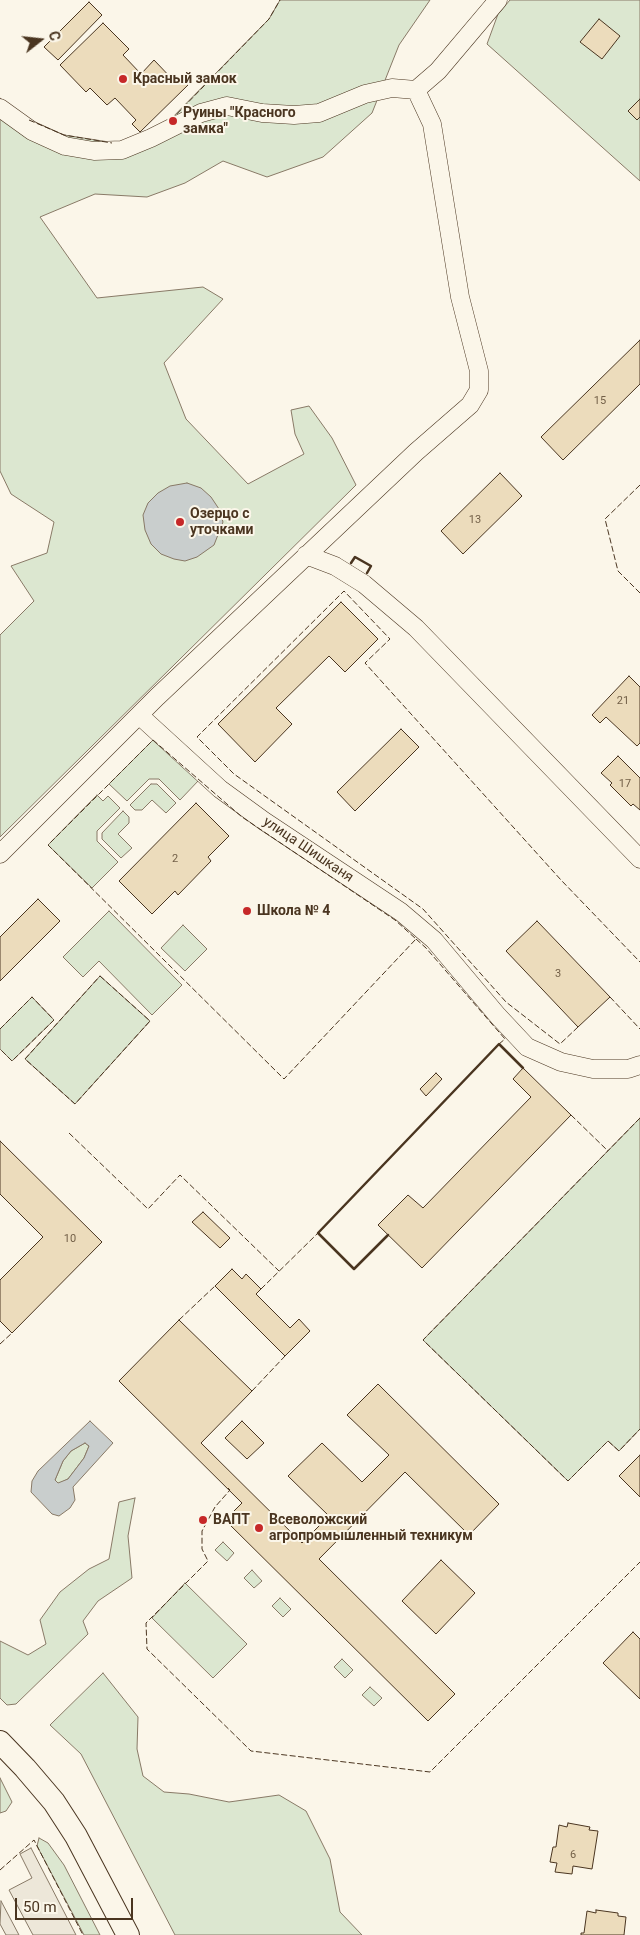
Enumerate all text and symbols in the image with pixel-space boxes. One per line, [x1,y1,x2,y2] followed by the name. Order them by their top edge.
[15,15,65,65] north arrow
[45,29,63,42] text: С
[133,71,237,87] place label: Красный замок
[117,73,129,85] marker: Красный замок
[183,105,296,138] place label: Руины "Красного замка"
[167,115,179,127] marker: Руины "Красного замка"
[594,394,606,408] house number: 15
[190,506,254,538] place label: Озерцо с уточками
[469,513,481,527] house number: 13
[174,516,186,528] marker: Озерцо с уточками
[617,694,629,708] house number: 21
[619,777,631,791] house number: 17
[260,814,356,886] street label: улица Шишканя
[172,852,178,866] house number: 2
[257,903,330,919] place label: Школа № 4
[241,905,253,917] marker: Школа № 4
[555,967,561,981] house number: 3
[64,1232,76,1246] house number: 10
[213,1512,250,1528] place label: ВАПТ
[269,1512,473,1544] place label: Всеволожский агропромышленный техникум
[197,1514,209,1526] marker: ВАПТ
[253,1522,265,1534] marker: Всеволожский агропромышленный техникум
[570,1848,576,1862] house number: 6
[18,1888,135,1920] scale bar
[23,1898,57,1916] text: 50 m

